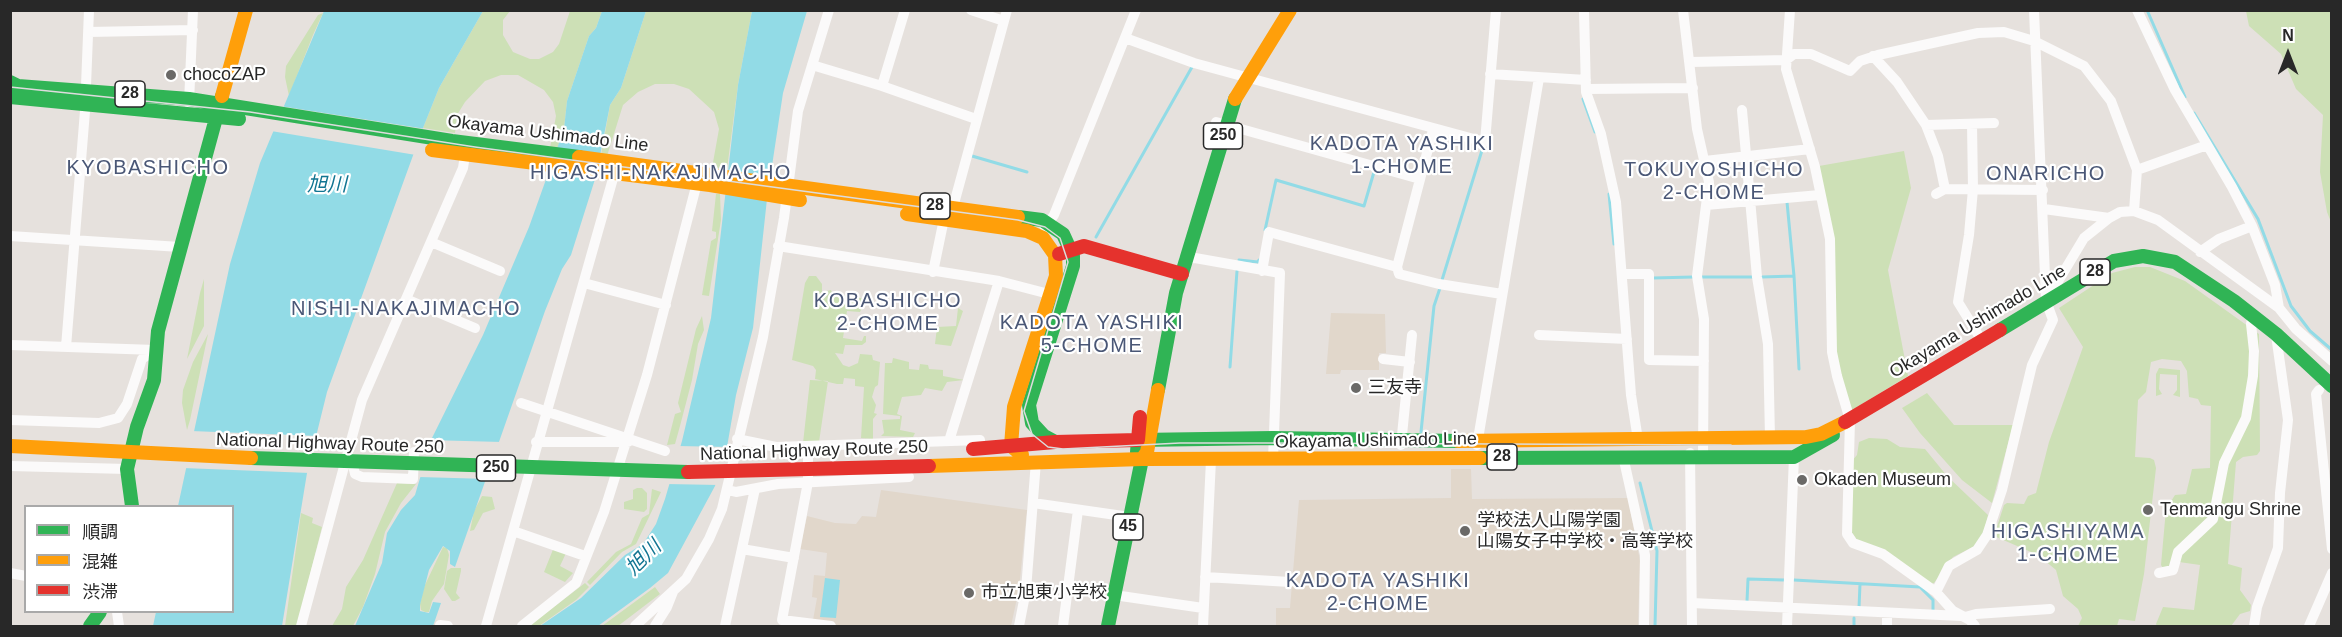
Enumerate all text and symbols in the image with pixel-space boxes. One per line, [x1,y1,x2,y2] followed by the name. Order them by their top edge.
[2258,24,2318,84] north arrow
[2282,27,2294,44] text: N
[183,64,266,86] place label: chocoZAP
[164,68,178,82] marker: chocoZAP
[115,81,145,107] road number: 28
[446,111,650,157] street label: Okayama Ushimado Line
[1204,123,1242,149] road number: 250
[1310,132,1494,179] district label: KADOTA YASHIKI 1-CHOME
[66,156,230,180] district label: KYOBASHICHO
[1624,158,1804,205] district label: TOKUYOSHICHO 2-CHOME
[530,161,792,185] district label: HIGASHI-NAKAJIMACHO
[1986,162,2106,186] district label: ONARICHO
[307,173,347,197] water label: 旭川
[920,193,950,219] road number: 28
[2080,259,2110,285] road number: 28
[1886,261,2070,383] street label: Okayama Ushimado Line
[814,289,962,336] district label: KOBASHICHO 2-CHOME
[291,297,521,321] district label: NISHI-NAKAJIMACHO
[1000,311,1184,358] district label: KADOTA YASHIKI 5-CHOME
[1368,377,1422,399] place label: 三友寺
[1349,381,1363,395] marker: 三友寺
[1275,428,1477,454] street label: Okayama Ushimado Line
[216,429,444,459] street label: National Highway Route 250
[700,436,928,466] street label: National Highway Route 250
[1487,444,1517,470] road number: 28
[476,455,516,481] road number: 250
[1814,469,1951,491] place label: Okaden Museum
[1795,473,1809,487] marker: Okaden Museum
[2160,499,2301,521] place label: Tenmangu Shrine
[2141,503,2155,517] marker: Tenmangu Shrine
[24,505,234,613] legend
[1477,510,1693,552] place label: 学校法人山陽学園 山陽女子中学校・高等学校
[1113,514,1143,540] road number: 45
[1991,520,2145,567] district label: HIGASHIYAMA 1-CHOME
[82,522,118,542] text: 順調
[1458,524,1472,538] marker: 学校法人山陽学園 山陽女子中学校・高等学校
[621,535,667,581] water label: 旭川
[82,552,118,572] text: 混雑
[1286,569,1470,616] district label: KADOTA YASHIKI 2-CHOME
[82,582,118,602] text: 渋滞
[981,582,1107,604] place label: 市立旭東小学校
[962,586,976,600] marker: 市立旭東小学校

